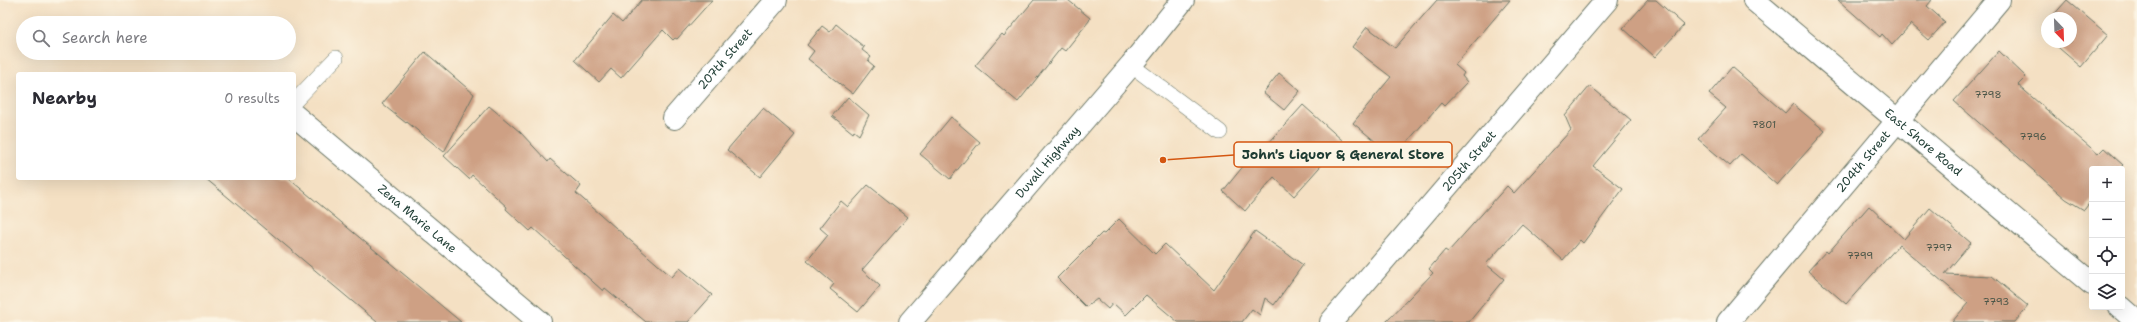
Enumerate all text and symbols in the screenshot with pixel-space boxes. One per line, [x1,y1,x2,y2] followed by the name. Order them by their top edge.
[2041,12,2077,48] north arrow
[16,16,296,60] search box
[694,25,756,93] street label: 207th Street
[30,27,52,49] icon: search
[62,28,148,48] text: Search here
[32,87,97,109] text: Nearby
[1975,88,2001,101] house number: 7798
[224,90,280,107] text: 0 results
[1881,105,1966,180] street label: East Shore Road
[1752,118,1776,131] house number: 7801
[1012,122,1083,202] street label: Duvall Highway
[1438,127,1500,195] street label: 205th Street
[1833,127,1894,196] street label: 204th Street
[2020,130,2046,143] house number: 7796
[1234,142,1452,167] callout: John's Liquor & General Store
[1242,146,1445,163] text: John's Liquor & General Store
[2089,166,2125,310] map controls
[2089,166,2125,202] button: +
[374,181,460,257] street label: Zena Marie Lane
[2089,202,2125,238] button: −
[2089,238,2125,274] button: locate
[1926,241,1952,254] house number: 7797
[1847,249,1873,262] house number: 7799
[2089,274,2125,310] button: layers
[1983,295,2009,308] house number: 7793

